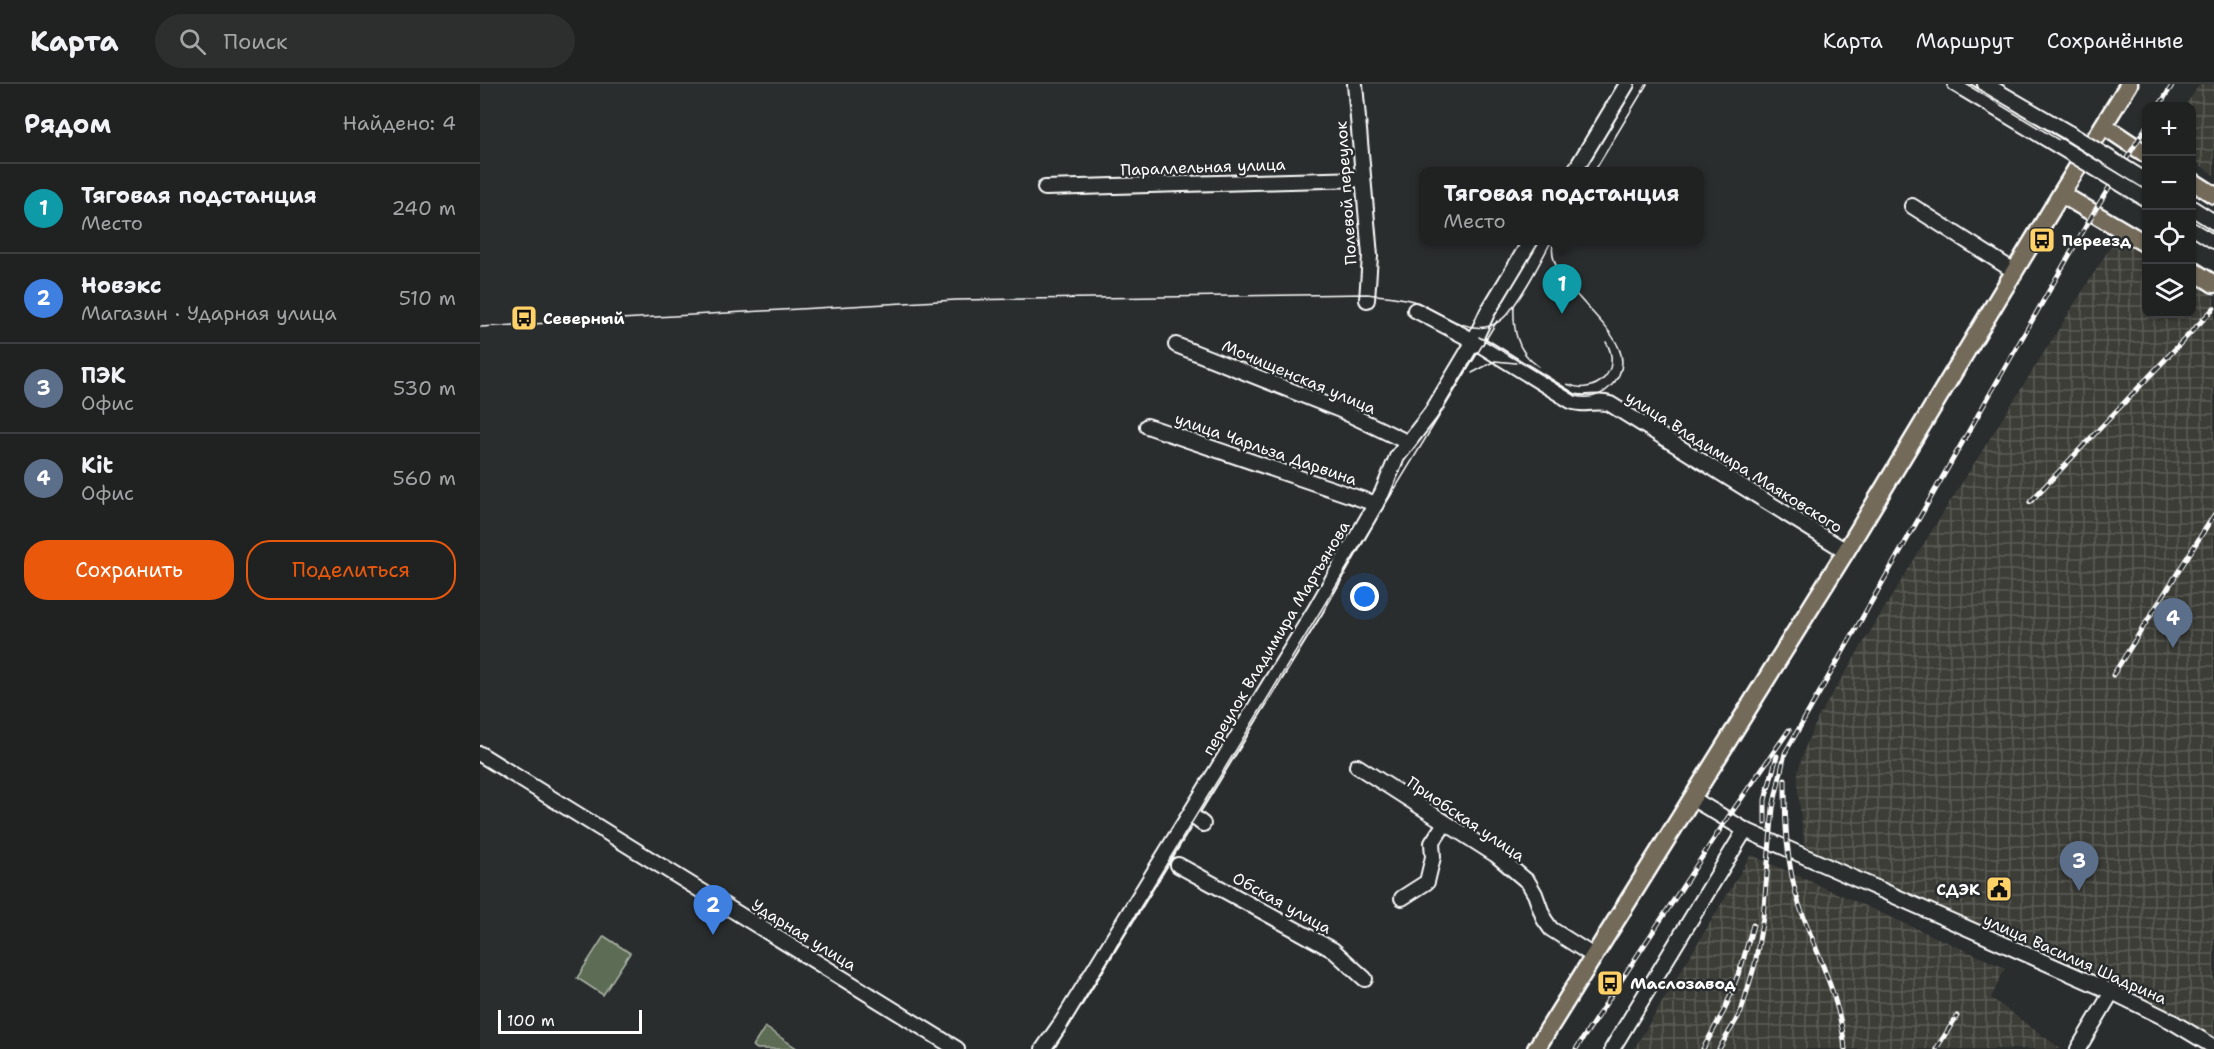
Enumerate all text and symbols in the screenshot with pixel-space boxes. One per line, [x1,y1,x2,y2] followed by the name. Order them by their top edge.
[155,14,575,68] search box
[30,22,119,60] text: Карта
[176,25,209,58] icon: search
[224,27,288,56] text: Поиск
[1823,27,1883,55] text: Карта
[1916,27,2014,55] text: Маршрут
[2047,27,2184,55] text: Сохранённые
[2142,102,2196,318] map controls
[2142,102,2196,156] button: +
[24,106,111,141] text: Рядом
[343,110,456,136] text: Найдено: 4
[1330,120,1361,266] street label: Полевой переулок
[1120,154,1286,180] street label: Параллельная улица
[2142,156,2196,210] button: −
[1419,167,1704,245] popup
[1444,179,1679,208] text: Тяговая подстанция
[81,181,317,210] text: Тяговая подстанция
[39,195,48,221] text: 1
[391,195,456,221] text: 240 m
[1444,208,1506,234] text: Место
[81,210,143,236] text: Место
[2142,210,2196,264] button: locate
[2027,225,2057,255] bus stop icon: Переезд
[2062,230,2132,251] place label: Переезд
[1542,264,1582,314] pin: 1
[2142,264,2196,318] button: layers
[81,271,162,300] text: Новэкс
[37,285,51,311] text: 2
[399,285,456,311] text: 510 m
[81,300,337,326] text: Магазин · Ударная улица
[509,303,539,333] bus stop icon: Северный
[543,308,625,329] place label: Северный
[1219,335,1379,419] street label: Мочищенская улица
[81,361,125,390] text: ПЭК
[37,375,51,401] text: 3
[393,375,456,401] text: 530 m
[1622,386,1846,538] street label: улица Владимира Маяковского
[81,390,134,416] text: Офис
[1172,408,1360,490] street label: улица Чарльза Дарвина
[81,451,113,480] text: Kit
[37,465,51,491] text: 4
[393,465,456,491] text: 560 m
[81,480,134,506] text: Офис
[1197,517,1355,759] street label: переулок Владимира Мартьянова
[24,540,234,600] button: Сохранить
[246,540,456,600] button: Поделиться
[1350,582,1379,611] your location
[2154,598,2192,648] pin: 4
[1403,772,1529,866] street label: Приобская улица
[2060,842,2098,891] pin: 3
[1229,867,1335,939] street label: Обская улица
[1984,874,2014,904] public building icon: СДЭК
[1936,879,1980,900] place label: СДЭК
[694,886,732,935] pin: 2
[748,894,860,976] street label: Ударная улица
[1980,909,2170,1009] street label: улица Василия Шадрина
[1595,968,1625,998] bus stop icon: Маслозавод
[1630,973,1736,994] place label: Маслозавод
[498,1007,642,1034] scale bar
[507,1010,555,1031] text: 100 m

